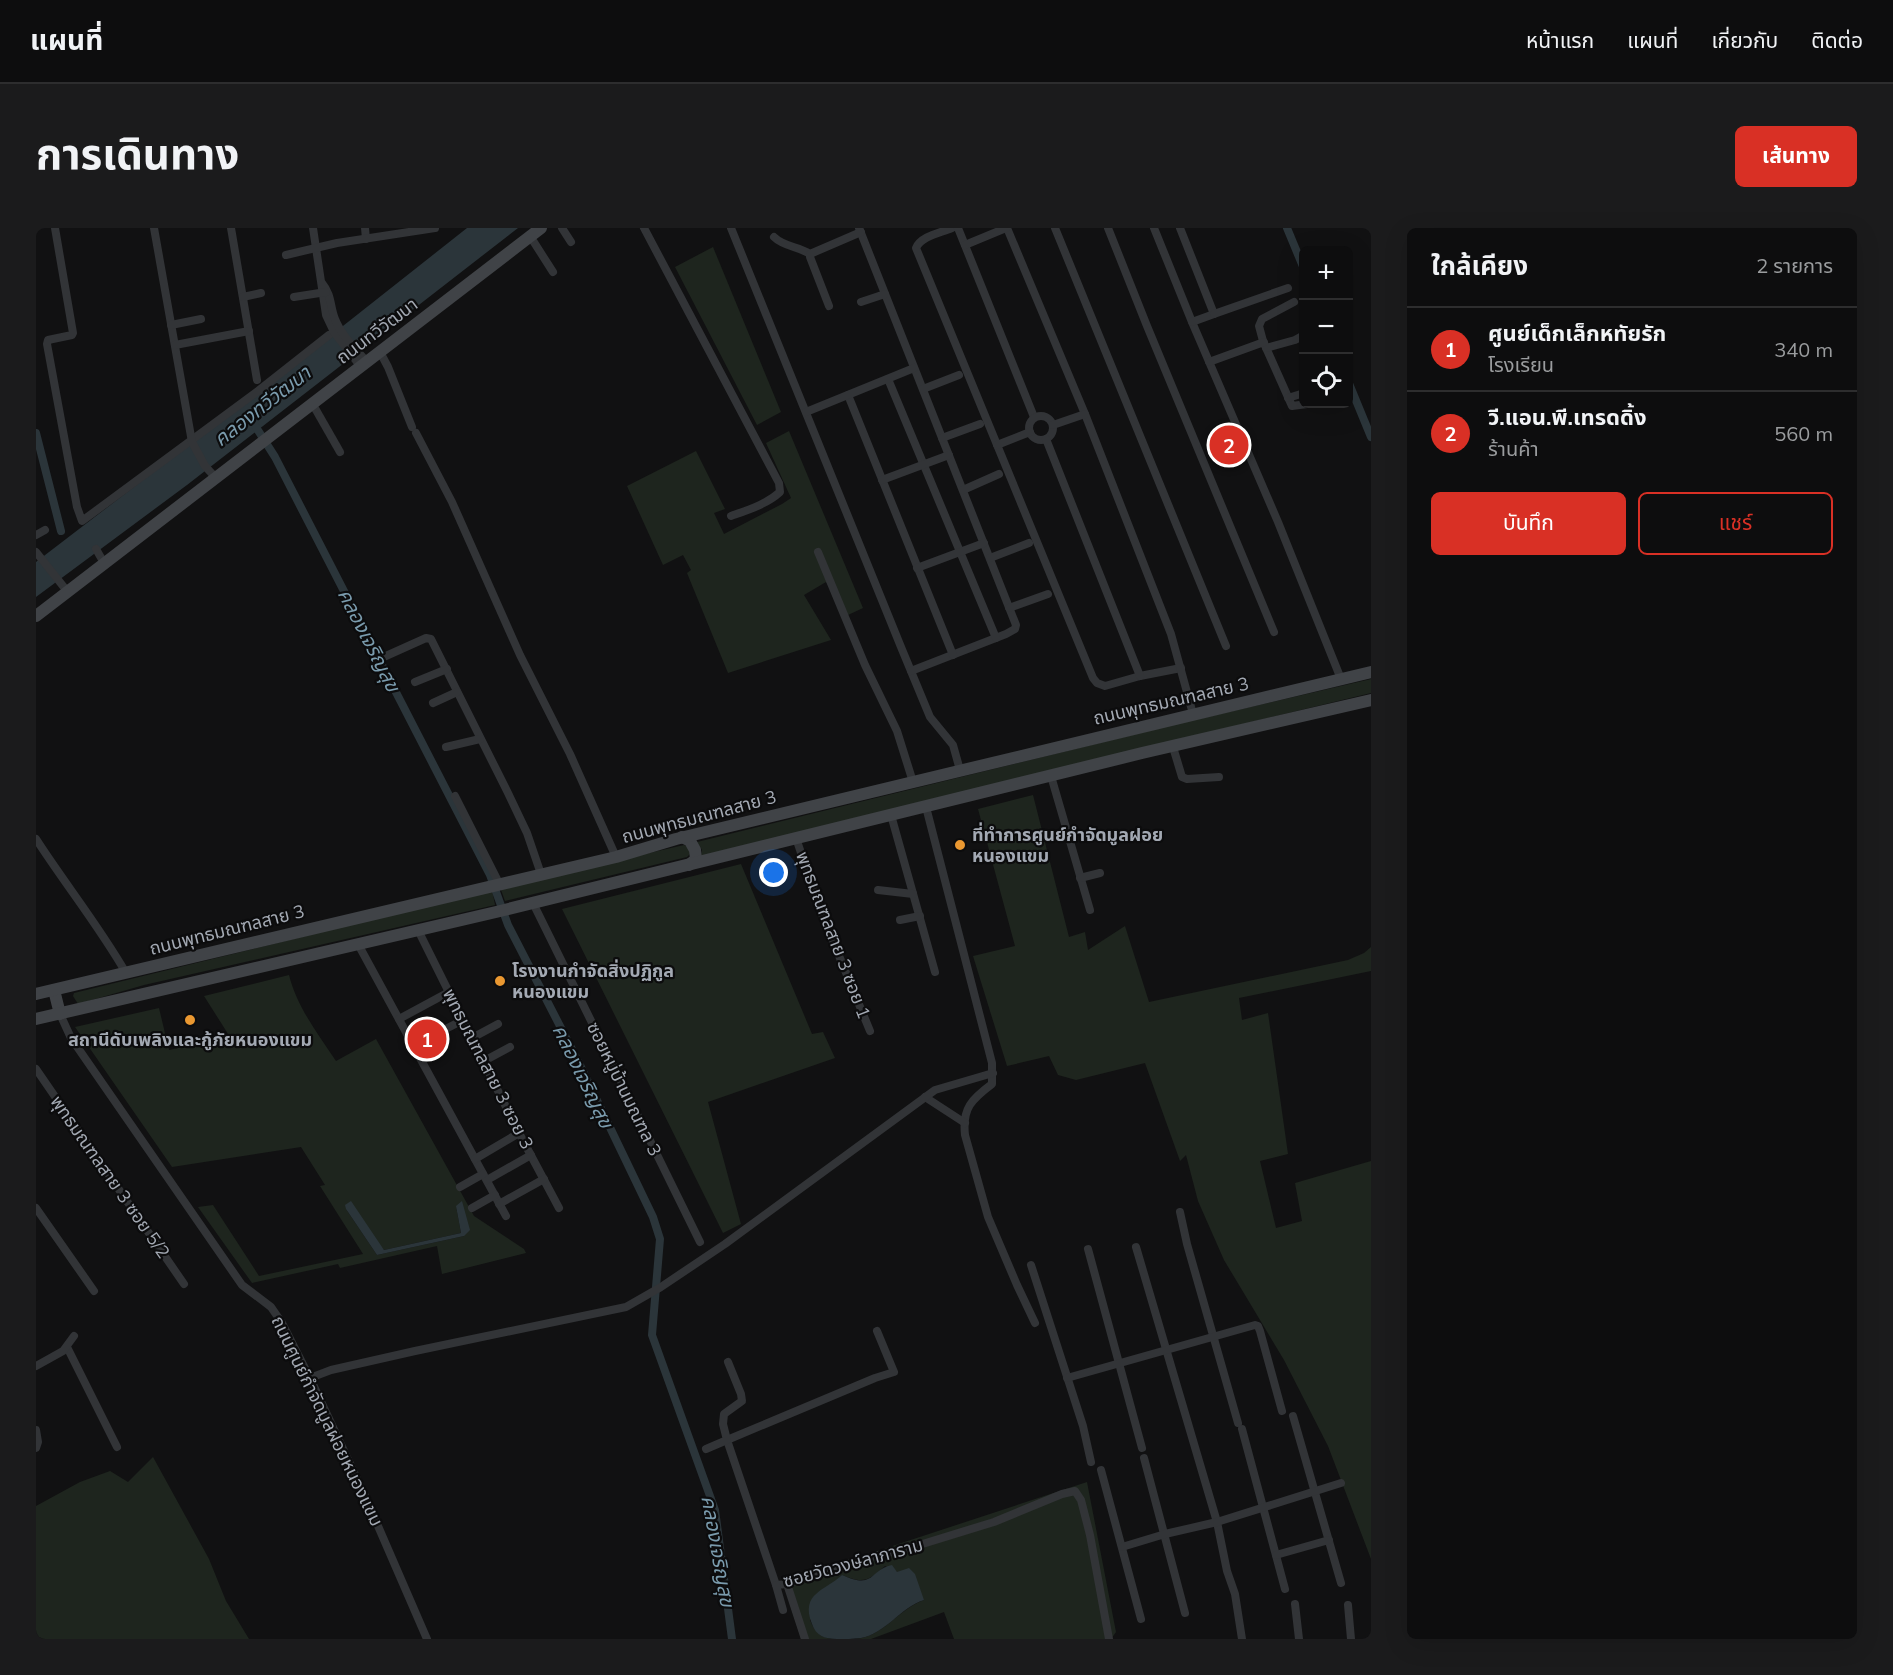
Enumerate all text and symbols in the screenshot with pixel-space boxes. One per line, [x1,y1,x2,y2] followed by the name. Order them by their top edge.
[30,22,103,57] text: แผนที่
[1526,27,1594,53] text: หน้าแรก
[1627,27,1678,53] text: แผนที่
[1711,27,1778,53] text: เกี่ยวกับ
[1811,27,1863,53] text: ติดต่อ
[1735,126,1857,187] button: เส้นทาง
[36,127,239,180] text: การเดินทาง
[1299,246,1353,408] map controls
[1299,246,1353,300] button: +
[1431,249,1528,282] text: ใกล้เคียง
[1756,253,1833,278] text: 2 รายการ
[331,292,422,369] street label: ถนนทวีวัฒนา
[1299,300,1353,354] button: −
[1488,319,1666,347] text: ศูนย์เด็กเล็กหทัยรัก
[1445,337,1457,362] text: 1
[1774,337,1833,362] text: 340 m
[1488,352,1554,377] text: โรงเรียน
[1299,354,1353,408] button: locate
[208,359,316,451] water label: คลองทวีวัฒนา
[1488,403,1647,431] text: วี.แอน.พี.เทรดดิ้ง
[1445,421,1457,446] text: 2
[1774,421,1833,446] text: 560 m
[1210,422,1248,468] pin: 2
[1488,436,1539,461] text: ร้านค้า
[1431,492,1626,555] button: บันทึก
[1638,492,1833,555] button: แชร์
[332,584,407,698] water label: คลองเจริญสุข
[1091,671,1251,730] street label: ถนนพุทธมณฑลสาย 3
[619,785,779,848] street label: ถนนพุทธมณฑลสาย 3
[972,822,1163,867] place label: ที่ทำการศูนย์กำจัดมูลฝอย หนองแขม
[953,838,967,852] marker: ที่ทำการศูนย์กำจัดมูลฝอย หนองแขม
[791,848,876,1022] street label: พุทธมณฑลสาย 3 ซอย 1
[759,858,788,887] your location
[147,899,307,960] street label: ถนนพุทธมณฑลสาย 3
[512,959,674,1003] place label: โรงงานกำจัดสิ่งปฏิกูล หนองแขม
[493,974,507,988] marker: โรงงานกำจัดสิ่งปฏิกูล หนองแขม
[438,985,539,1153] street label: พุทธมณฑลสาย 3 ซอย 3
[183,1013,197,1027] marker: สถานีดับเพลิงและกู้ภัยหนองแขม
[408,1016,446,1062] pin: 1
[581,1018,667,1160] street label: ซอยหมู่บ้านมณฑล 3
[547,1020,620,1134] water label: คลองเจริญสุข
[68,1028,312,1051] place label: สถานีดับเพลิงและกู้ภัยหนองแขม
[46,1091,175,1262] street label: พุทธมณฑลสาย 3 ซอย 5/2
[266,1312,388,1530] street label: ถนนศูนย์กำจัดมูลฝอยหนองแขม
[695,1493,741,1611] water label: คลองเจริญสุข
[780,1533,925,1592] street label: ซอยวัดวงษ์ลาภาราม

